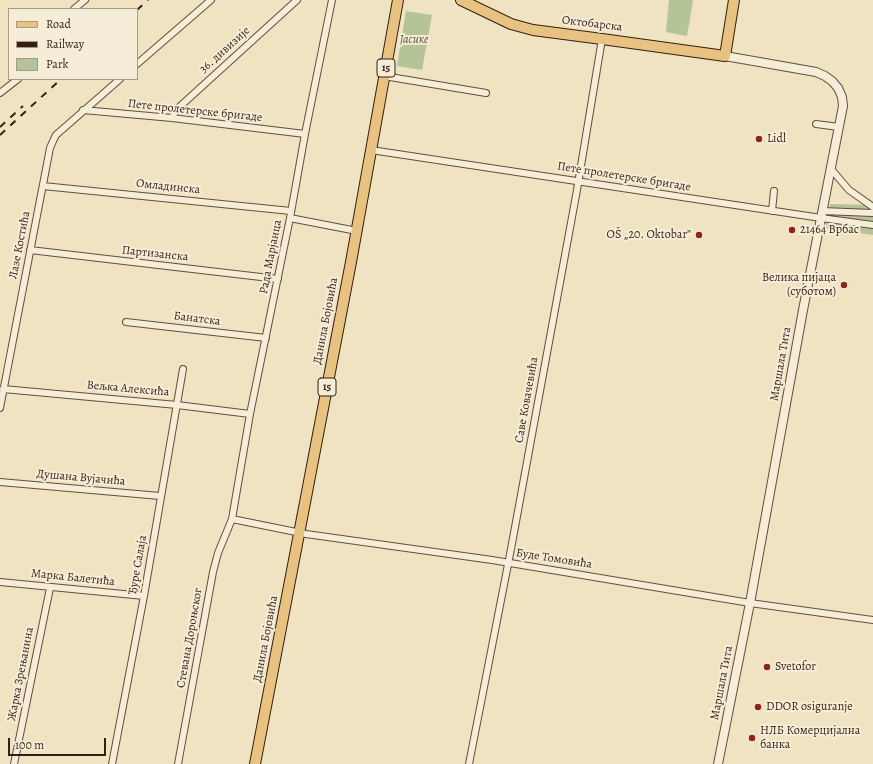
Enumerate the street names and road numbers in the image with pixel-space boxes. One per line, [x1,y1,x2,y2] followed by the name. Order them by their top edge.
[561,13,623,35] street label: Октобарска
[197,24,253,76] street label: 36. дивизије
[377,59,395,77] road number: 15
[127,97,263,125] street label: Пете пролетерске бригаде
[556,159,692,195] street label: Пете пролетерске бригаде
[135,176,201,198] street label: Омладинска
[6,210,34,280] street label: Лазе Костића
[257,219,285,295] street label: Рада Марјанца
[121,243,189,265] street label: Партизанска
[311,276,341,366] street label: Данила Бојовића
[173,309,221,329] street label: Банатска
[767,326,795,402] street label: Маршала Тита
[512,356,542,444] street label: Саве Ковачевића
[86,378,170,400] street label: Вељка Алексића
[318,378,336,396] road number: 15
[36,467,126,489] street label: Душана Вујачића
[126,534,150,596] street label: Ђуре Салаја
[515,546,593,572] street label: Буде Томовића
[30,566,116,590] street label: Марка Балетића
[174,587,206,689] street label: Стевана Дороњског
[251,594,281,684] street label: Данила Бојовића
[5,626,37,722] street label: Жарка Зрењанина
[708,645,736,721] street label: Маршала Тита

